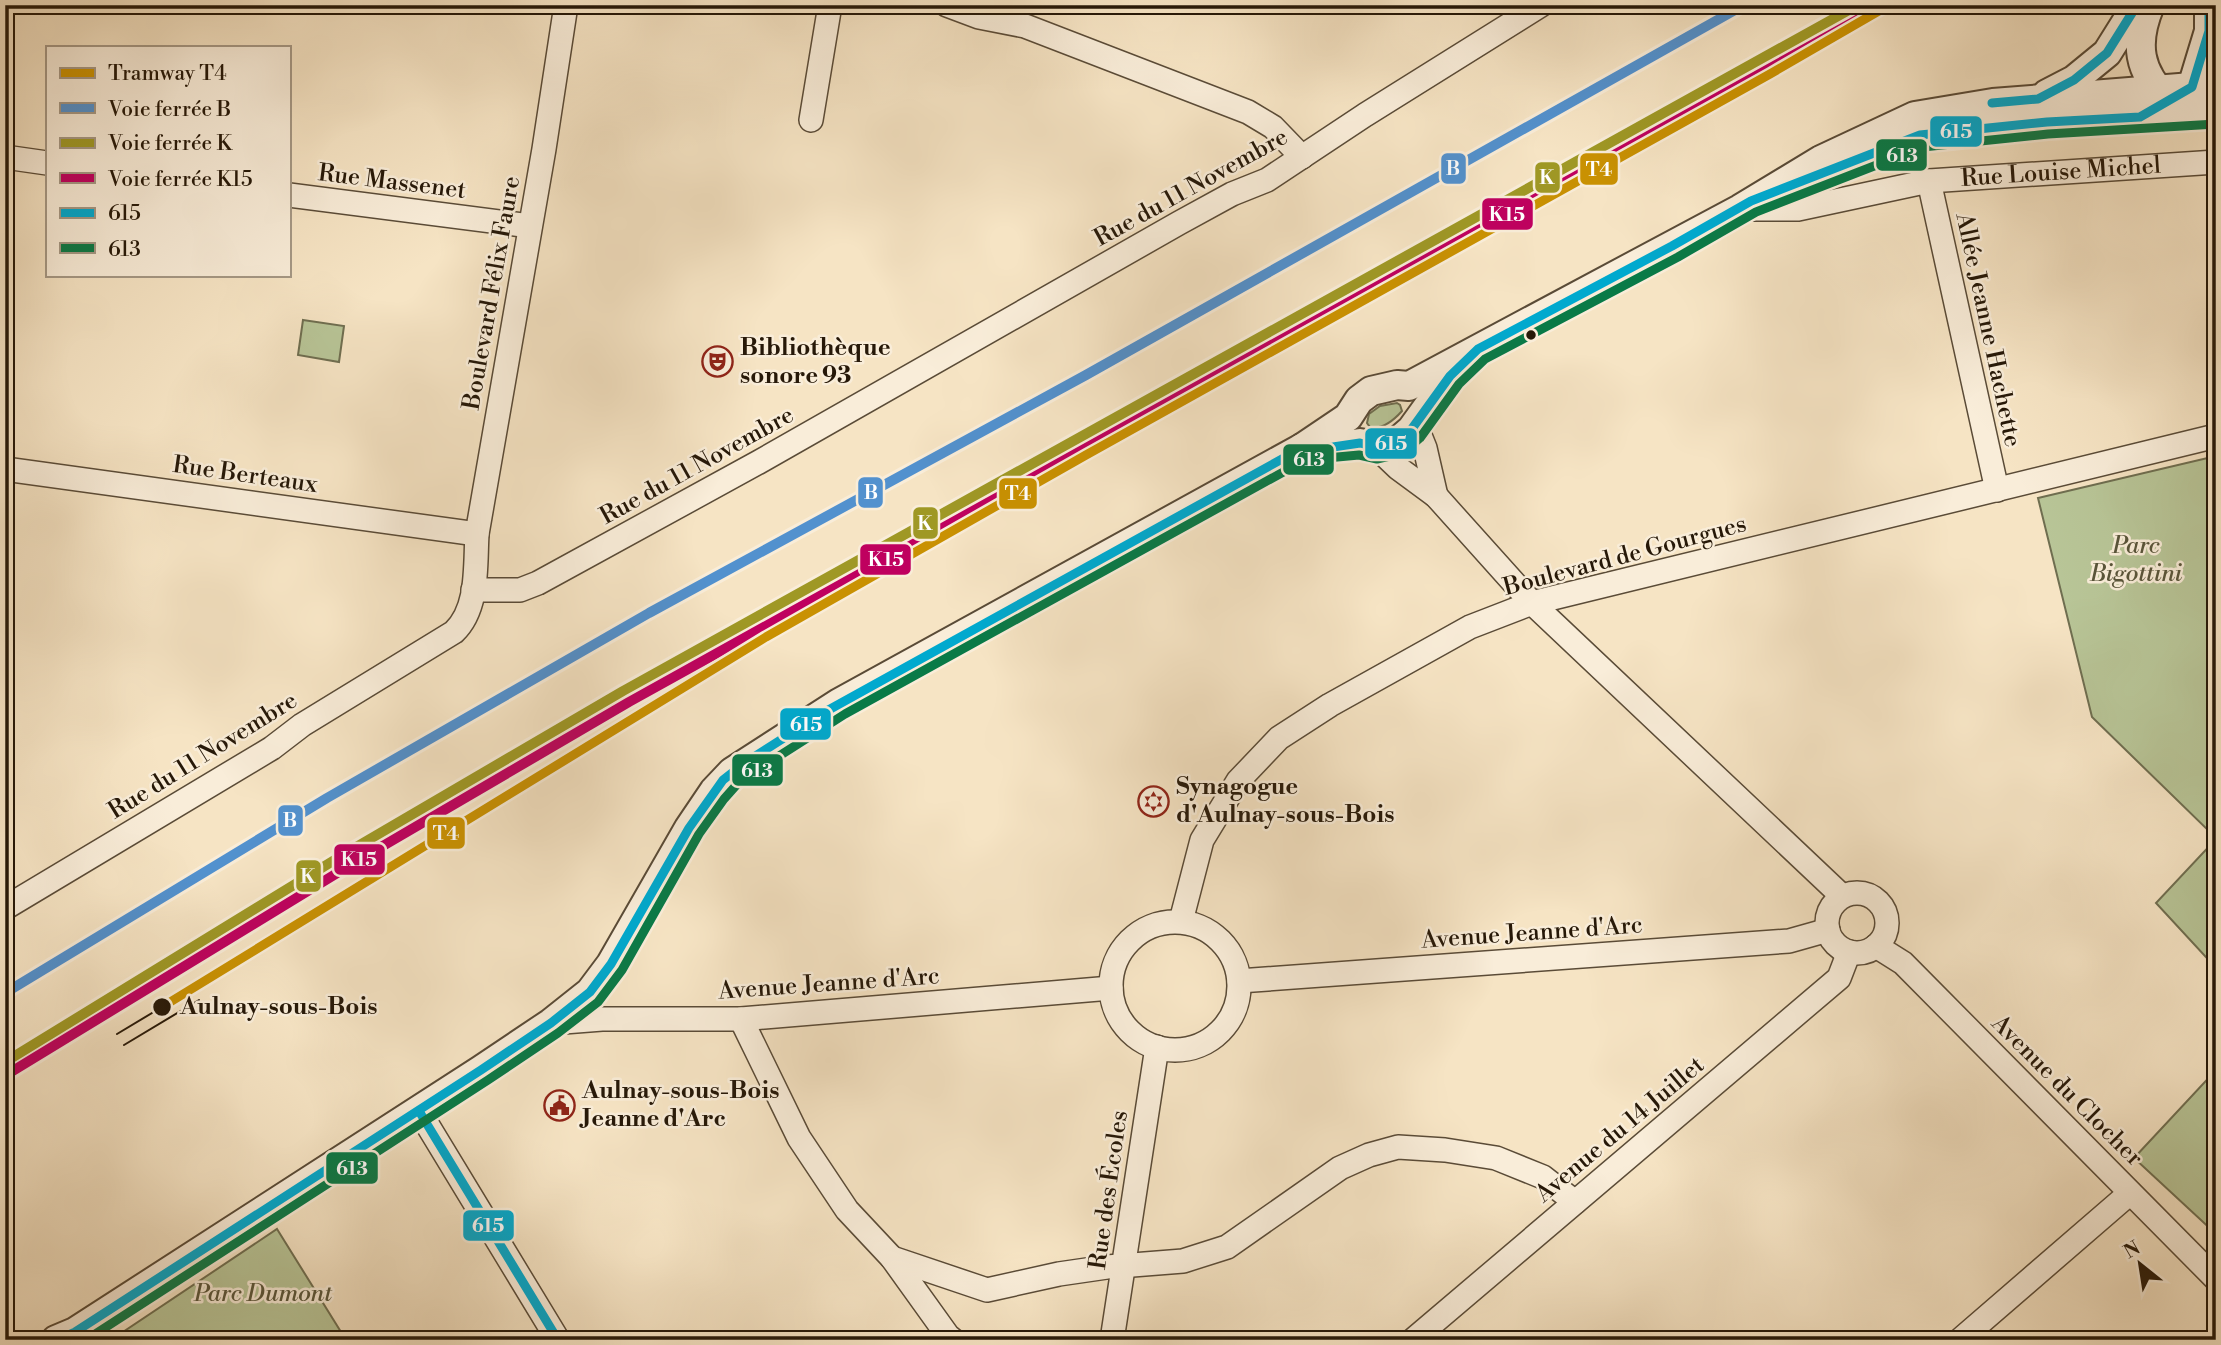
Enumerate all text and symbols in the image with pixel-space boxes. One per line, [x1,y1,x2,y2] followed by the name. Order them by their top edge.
[46,46,290,276] legend
[108,61,227,87] text: Tramway T4
[107,97,231,123] text: Voie ferrée B
[1929,115,1983,148] line badge: 615
[1940,120,1972,144] text: 615
[1089,122,1293,254] street label: Rue du 11 Novembre
[107,131,234,157] text: Voie ferrée K
[1875,138,1928,172] line badge: 613
[1886,144,1918,168] text: 613
[1960,151,2162,194] street label: Rue Louise Michel
[1440,152,1467,185] line badge: B
[1579,152,1619,186] line badge: T4
[1446,157,1460,181] text: B
[316,158,468,206] street label: Rue Massenet
[1586,158,1613,182] text: T4
[1534,161,1561,194] line badge: K
[1539,166,1555,190] text: K
[107,167,252,193] text: Voie ferrée K15
[457,174,527,413] street label: Boulevard Félix Faure
[1481,197,1534,231] line badge: K15
[108,201,141,227] text: 615
[1489,203,1525,227] text: K15
[1948,209,2027,450] street label: Allée Jeanne Hachette
[108,237,141,263] text: 613
[1524,328,1538,342] unlabelled marker
[740,333,891,391] place label: Bibliothèque sonore 93
[700,345,734,379] theatre icon: Bibliothèque sonore 93
[595,400,799,532] street label: Rue du 11 Novembre
[1364,427,1418,460] line badge: 615
[1375,432,1407,456] text: 615
[1282,443,1335,476] line badge: 613
[1293,448,1325,472] text: 613
[171,450,320,500] street label: Rue Berteaux
[857,476,884,509] line badge: B
[998,477,1038,510] line badge: T4
[864,481,878,505] text: B
[1005,482,1032,506] text: T4
[912,506,939,540] line badge: K
[1499,509,1750,603] street label: Boulevard de Gourgues
[917,512,933,536] text: K
[2089,531,2183,589] park label: Parc Bigottini
[859,543,912,576] line badge: K15
[868,548,904,572] text: K15
[103,686,303,826] street label: Rue du 11 Novembre
[779,707,832,741] line badge: 615
[790,713,822,737] text: 615
[731,753,784,787] line badge: 613
[741,759,773,783] text: 613
[1176,772,1394,830] place label: Synagogue d'Aulnay-sous-Bois
[1136,784,1170,818] synagogue icon: Synagogue d'Aulnay-sous-Bois
[277,804,304,837] line badge: B
[283,809,297,833] text: B
[426,816,466,850] line badge: T4
[433,822,460,846] text: T4
[333,843,386,876] line badge: K15
[341,848,377,872] text: K15
[295,859,322,893] line badge: K
[300,865,316,889] text: K
[1419,910,1644,956] street label: Avenue Jeanne d'Arc
[716,961,941,1007] street label: Avenue Jeanne d'Arc
[179,992,377,1022] place label: Aulnay-sous-Bois
[151,996,173,1018] marker: Aulnay-sous-Bois
[1984,1008,2149,1173] street label: Avenue du Clocher
[1529,1050,1711,1210] street label: Avenue du 14 Juillet
[579,1076,779,1134] place label: Aulnay-sous-Bois Jeanne d'Arc
[542,1088,576,1122] public building icon: Aulnay-sous-Bois Jeanne d'Arc
[1082,1108,1135,1272] street label: Rue des Écoles
[325,1151,379,1185] line badge: 613
[336,1157,368,1181] text: 613
[462,1209,515,1242] line badge: 615
[472,1214,504,1238] text: 615
[2106,1230,2176,1300] north arrow
[2119,1236,2145,1264] text: N
[193,1279,333,1309] park label: Parc Dumont

